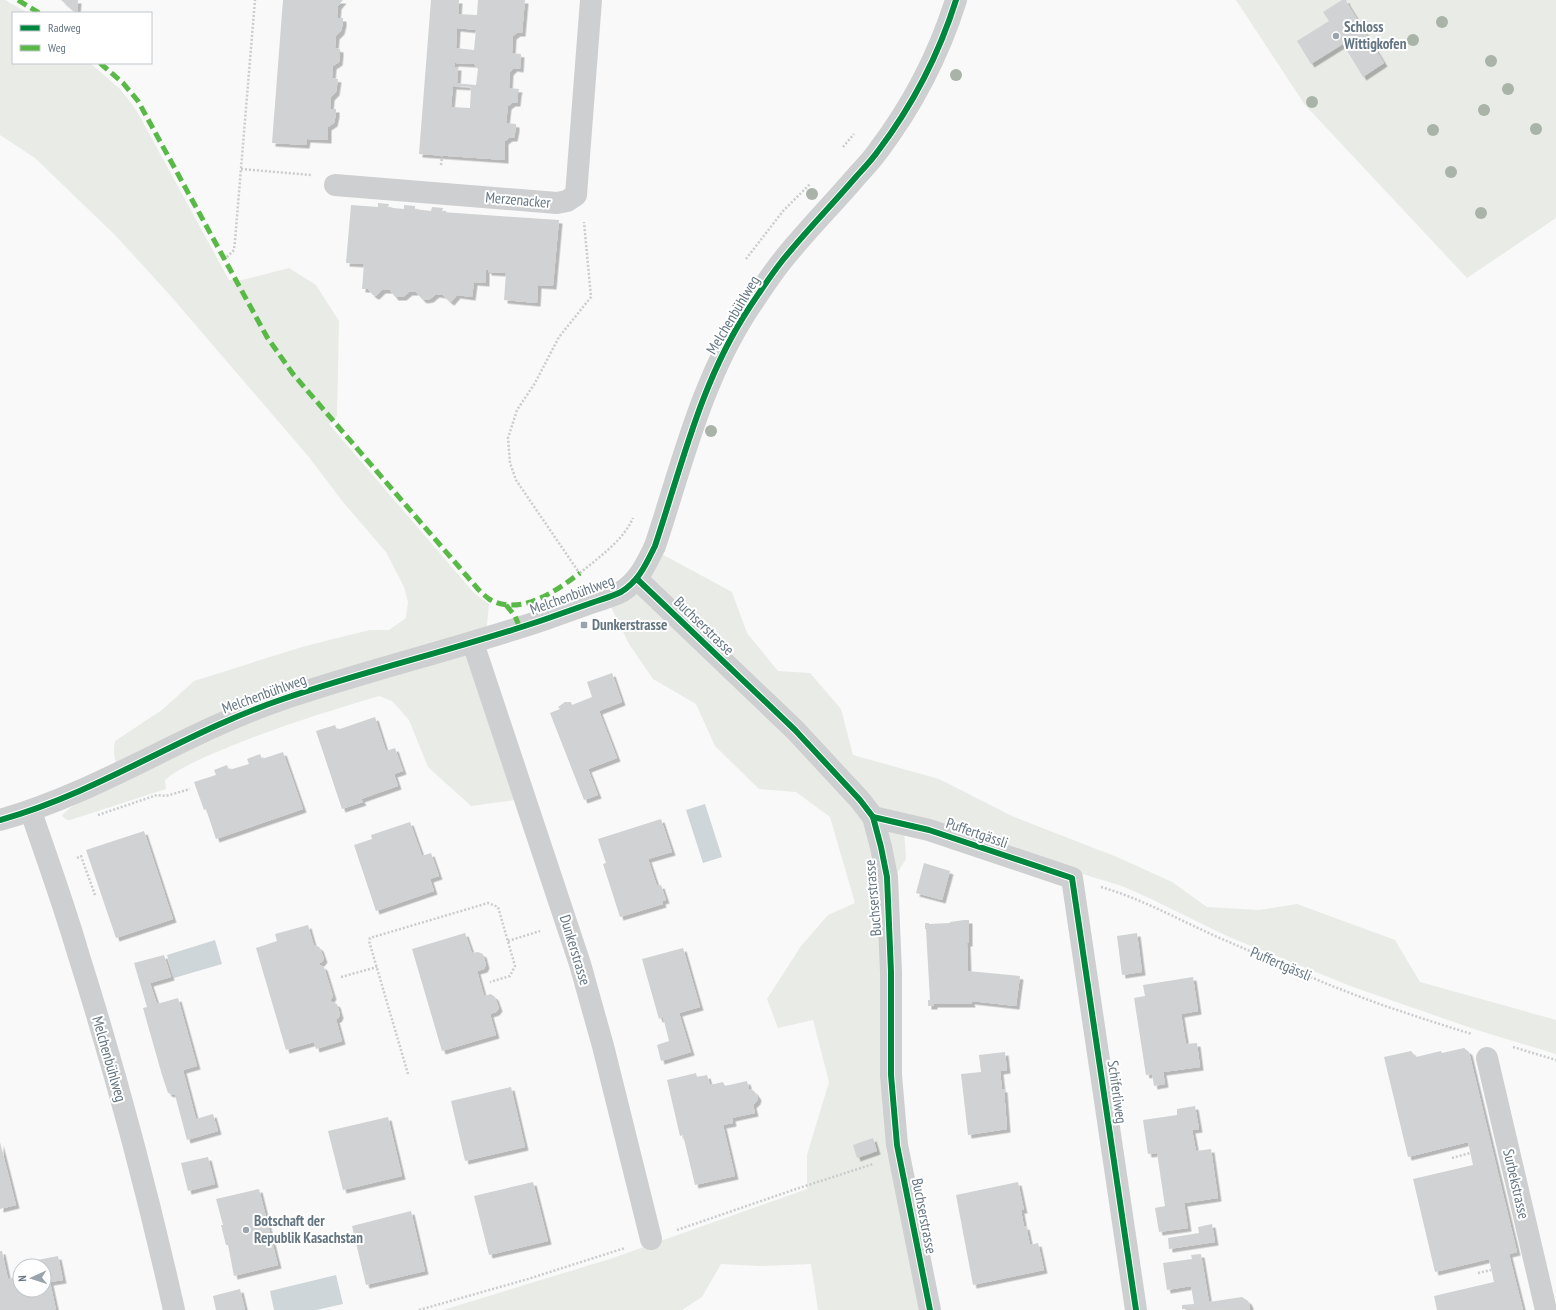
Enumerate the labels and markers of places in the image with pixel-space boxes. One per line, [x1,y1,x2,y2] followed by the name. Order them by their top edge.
[1343,17,1407,53] place label: Schloss Wittigkofen
[1331,31,1341,41] marker: Schloss Wittigkofen
[592,615,667,634] place label: Dunkerstrasse
[579,620,589,630] marker: Dunkerstrasse
[254,1211,363,1247] place label: Botschaft der Republik Kasachstan
[241,1225,251,1235] marker: Botschaft der Republik Kasachstan

